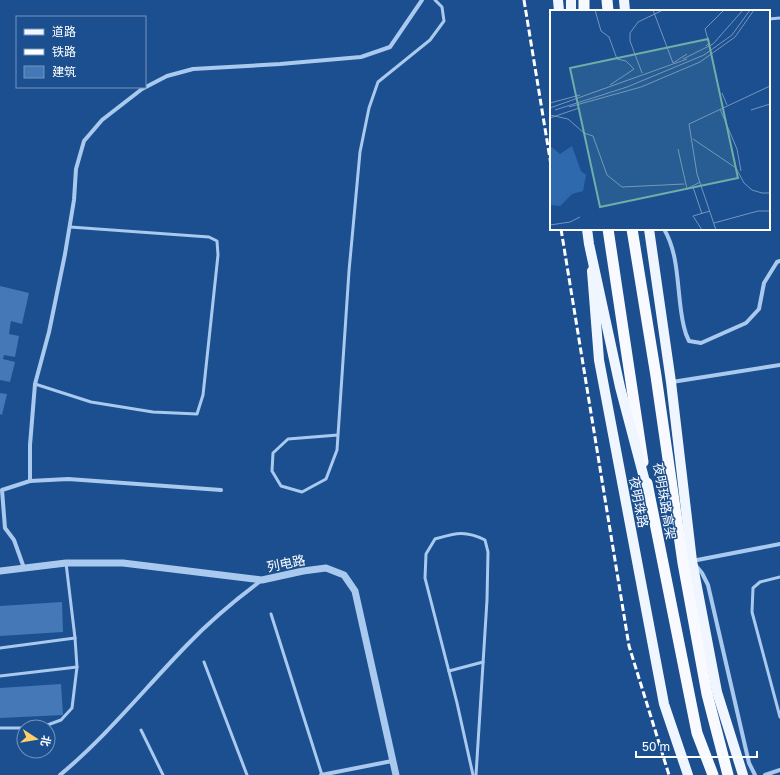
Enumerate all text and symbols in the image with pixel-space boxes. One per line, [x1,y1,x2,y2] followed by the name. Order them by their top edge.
[550,10,770,230] inset map
[16,16,146,88] legend
[52,24,76,39] text: 道路
[52,44,76,59] text: 铁路
[52,64,76,79] text: 建筑
[650,461,680,541] street label: 夜明珠路高架
[626,475,652,529] street label: 夜明珠路
[265,551,307,575] street label: 列电路
[16,719,56,759] north arrow
[636,733,757,759] scale bar
[39,734,54,748] text: 北
[642,739,670,754] text: 50 m

